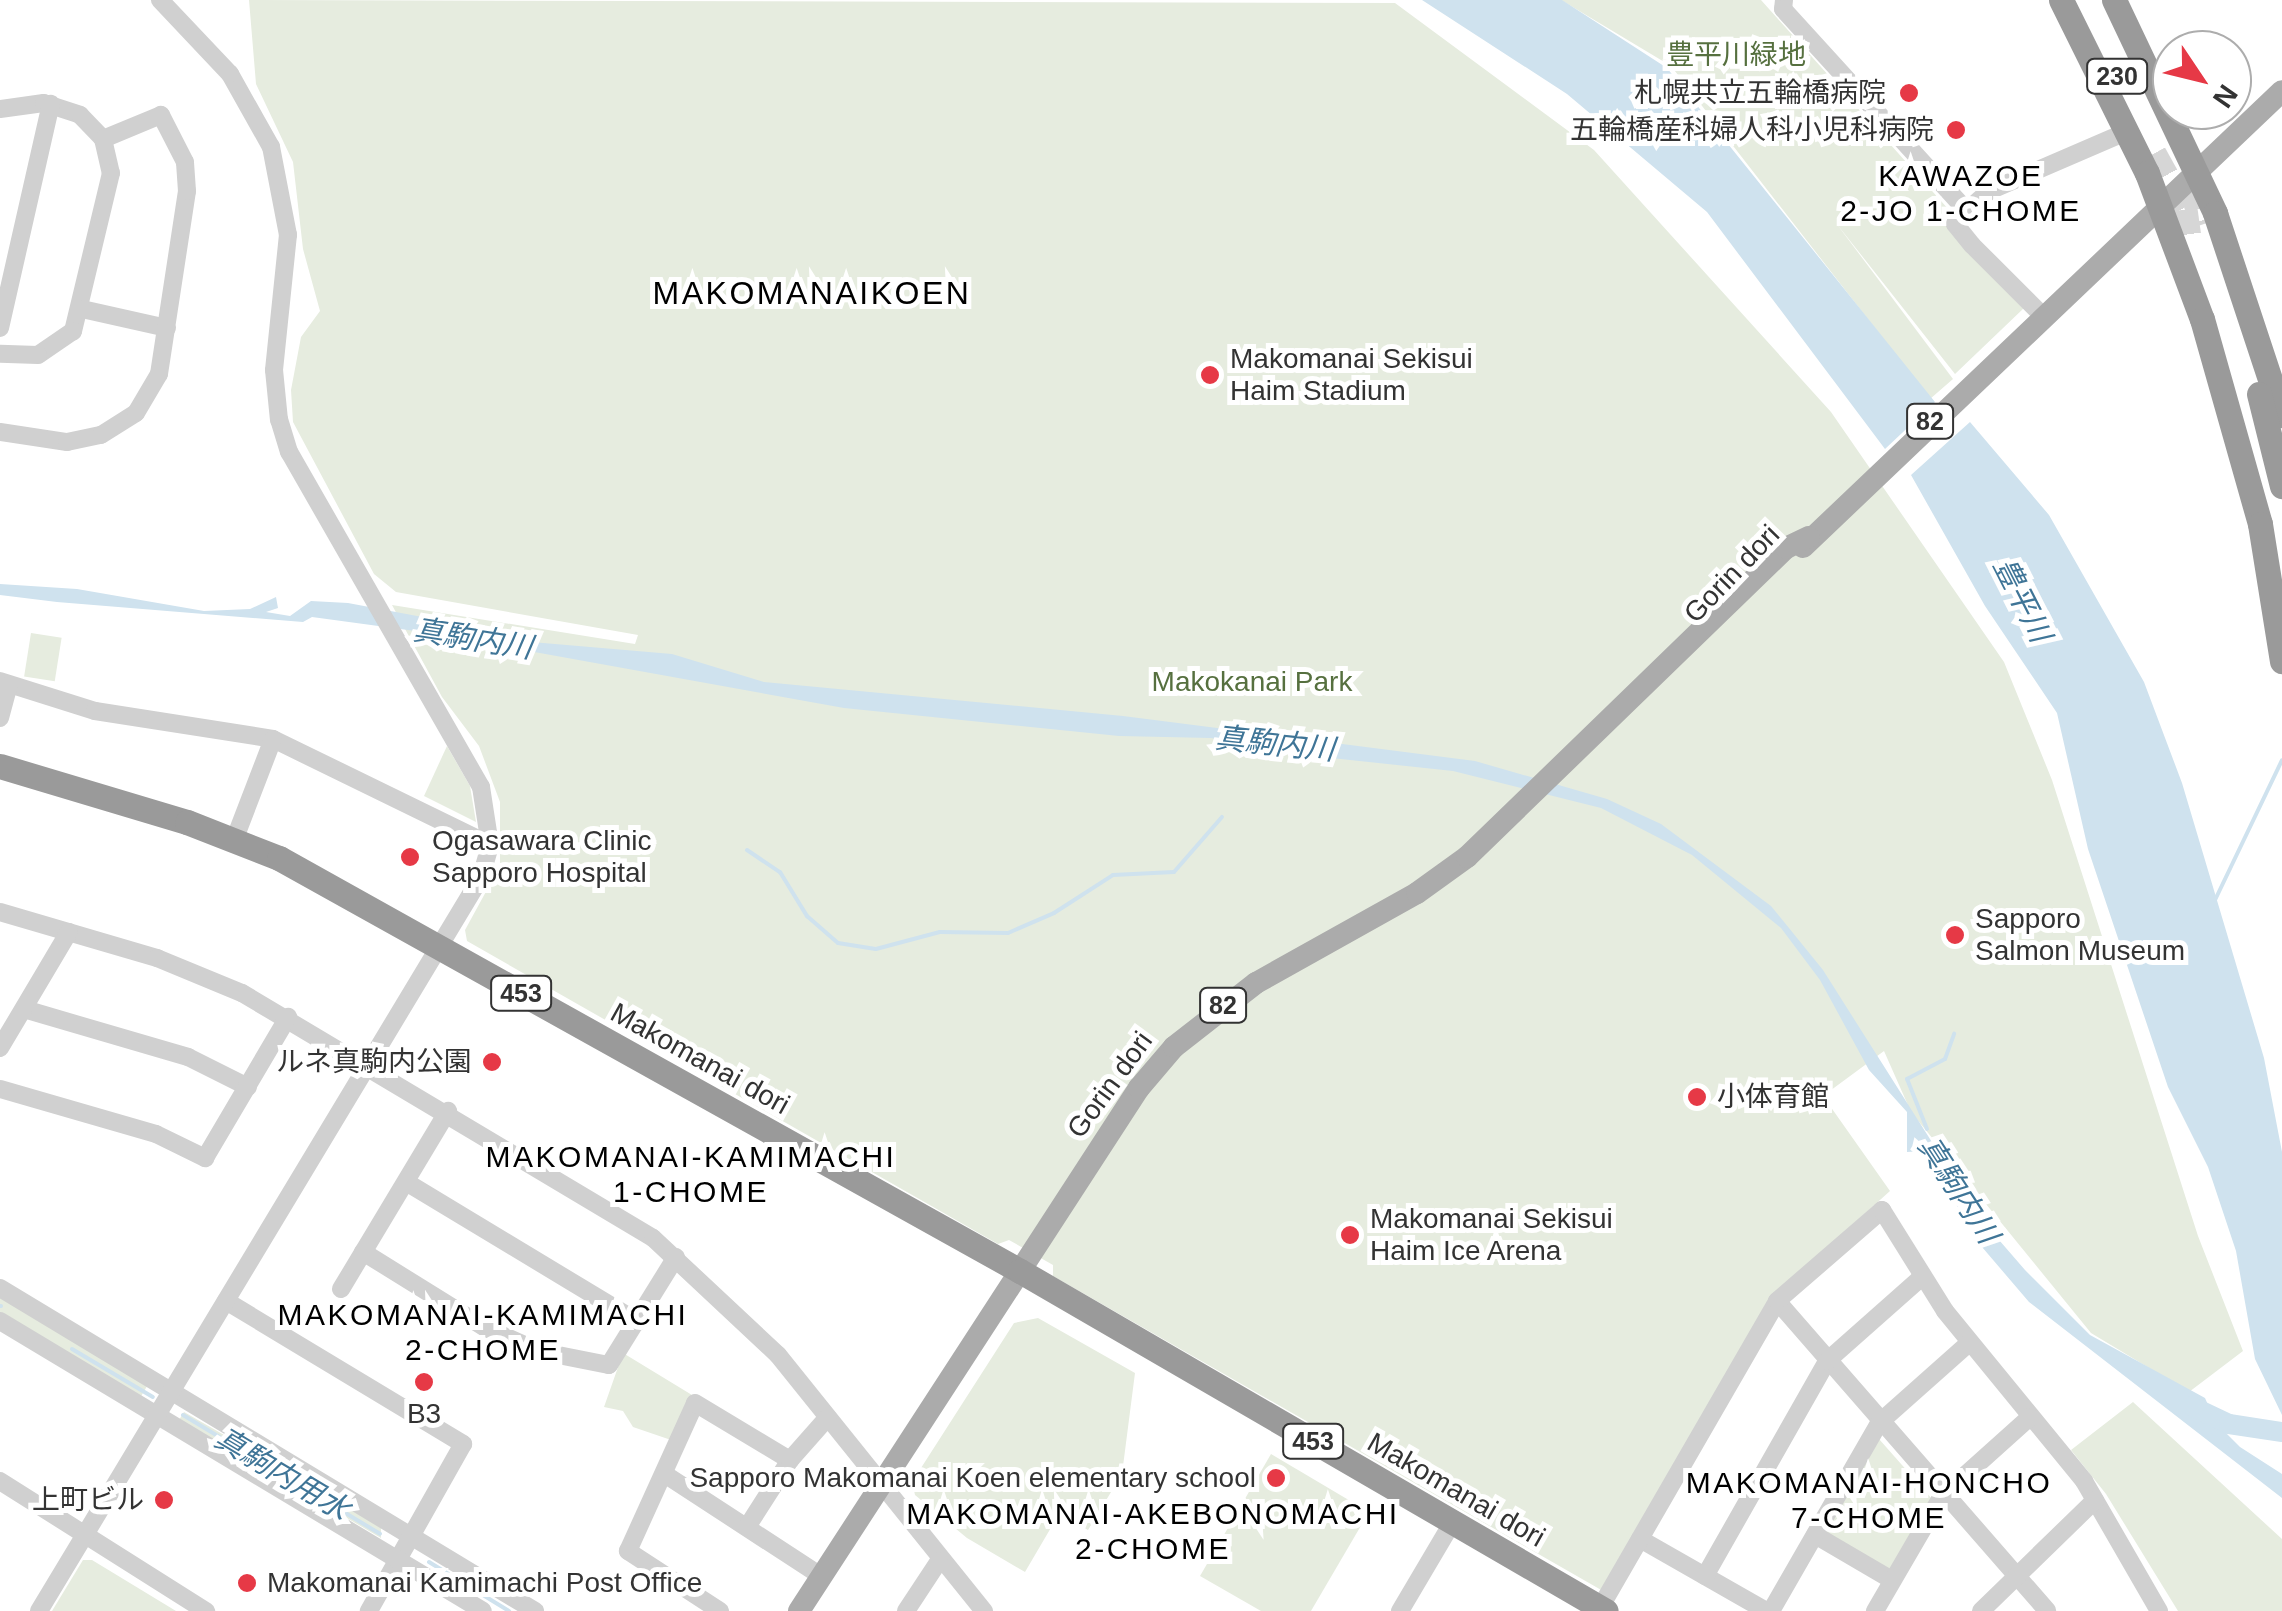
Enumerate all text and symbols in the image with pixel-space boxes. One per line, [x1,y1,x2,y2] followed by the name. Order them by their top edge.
[2152,30,2252,130] north arrow
[1666,38,1806,72] park label: 豊平川緑地
[2084,56,2150,96] road number: 230
[1634,76,1886,110] place label: 札幌共立五輪橋病院
[2207,79,2244,114] text: N
[1896,80,1922,106] marker: 札幌共立五輪橋病院
[1570,113,1934,147] place label: 五輪橋産科婦人科小児科病院
[1943,117,1969,143] marker: 五輪橋産科婦人科小児科病院
[1840,158,2082,228] district label: KAWAZOE 2-JO 1-CHOME
[653,274,971,312] district label: MAKOMANAIKOEN
[1230,342,1473,408] place label: Makomanai Sekisui Haim Stadium
[1199,364,1221,386] marker: Makomanai Sekisui Haim Stadium
[1905,401,1955,441] road number: 82
[1677,518,1787,630] street label: Gorin dori
[1986,552,2058,648] water label: 豊平川
[411,612,535,666] water label: 真駒内川
[1152,665,1352,699] park label: Makokanai Park
[1213,720,1337,768] water label: 真駒内川
[432,824,651,890] place label: Ogasawara Clinic Sapporo Hospital
[397,844,423,870] marker: Ogasawara Clinic Sapporo Hospital
[1975,902,2185,968] place label: Sapporo Salmon Museum
[1944,924,1966,946] marker: Sapporo Salmon Museum
[488,973,554,1013] road number: 453
[1198,985,1248,1025] road number: 82
[605,996,795,1122] street label: Makomanai dori
[1060,1025,1160,1145] street label: Gorin dori
[276,1045,472,1079] place label: ルネ真駒内公園
[481,1051,503,1073] marker: ルネ真駒内公園
[1717,1080,1829,1114] place label: 小体育館
[1686,1086,1708,1108] marker: 小体育館
[1910,1130,2006,1250] water label: 真駒内川
[486,1139,896,1210] district label: MAKOMANAI-KAMIMACHI 1-CHOME
[1370,1202,1613,1268] place label: Makomanai Sekisui Haim Ice Arena
[1339,1224,1361,1246] marker: Makomanai Sekisui Haim Ice Arena
[278,1297,688,1368] district label: MAKOMANAI-KAMIMACHI 2-CHOME
[413,1371,435,1393] marker: B3
[407,1397,441,1431] place label: B3
[208,1420,356,1528] water label: 真駒内用水
[1280,1421,1346,1461] road number: 453
[1361,1426,1551,1554] street label: Makomanai dori
[689,1461,1256,1495] place label: Sapporo Makomanai Koen elementary school
[1686,1465,2052,1536] district label: MAKOMANAI-HONCHO 7-CHOME
[1265,1467,1287,1489] marker: Sapporo Makomanai Koen elementary school
[32,1483,144,1517] place label: 上町ビル
[153,1489,175,1511] marker: 上町ビル
[906,1496,1400,1566] district label: MAKOMANAI-AKEBONOMACHI 2-CHOME
[267,1566,702,1600] place label: Makomanai Kamimachi Post Office
[236,1572,258,1594] marker: Makomanai Kamimachi Post Office

